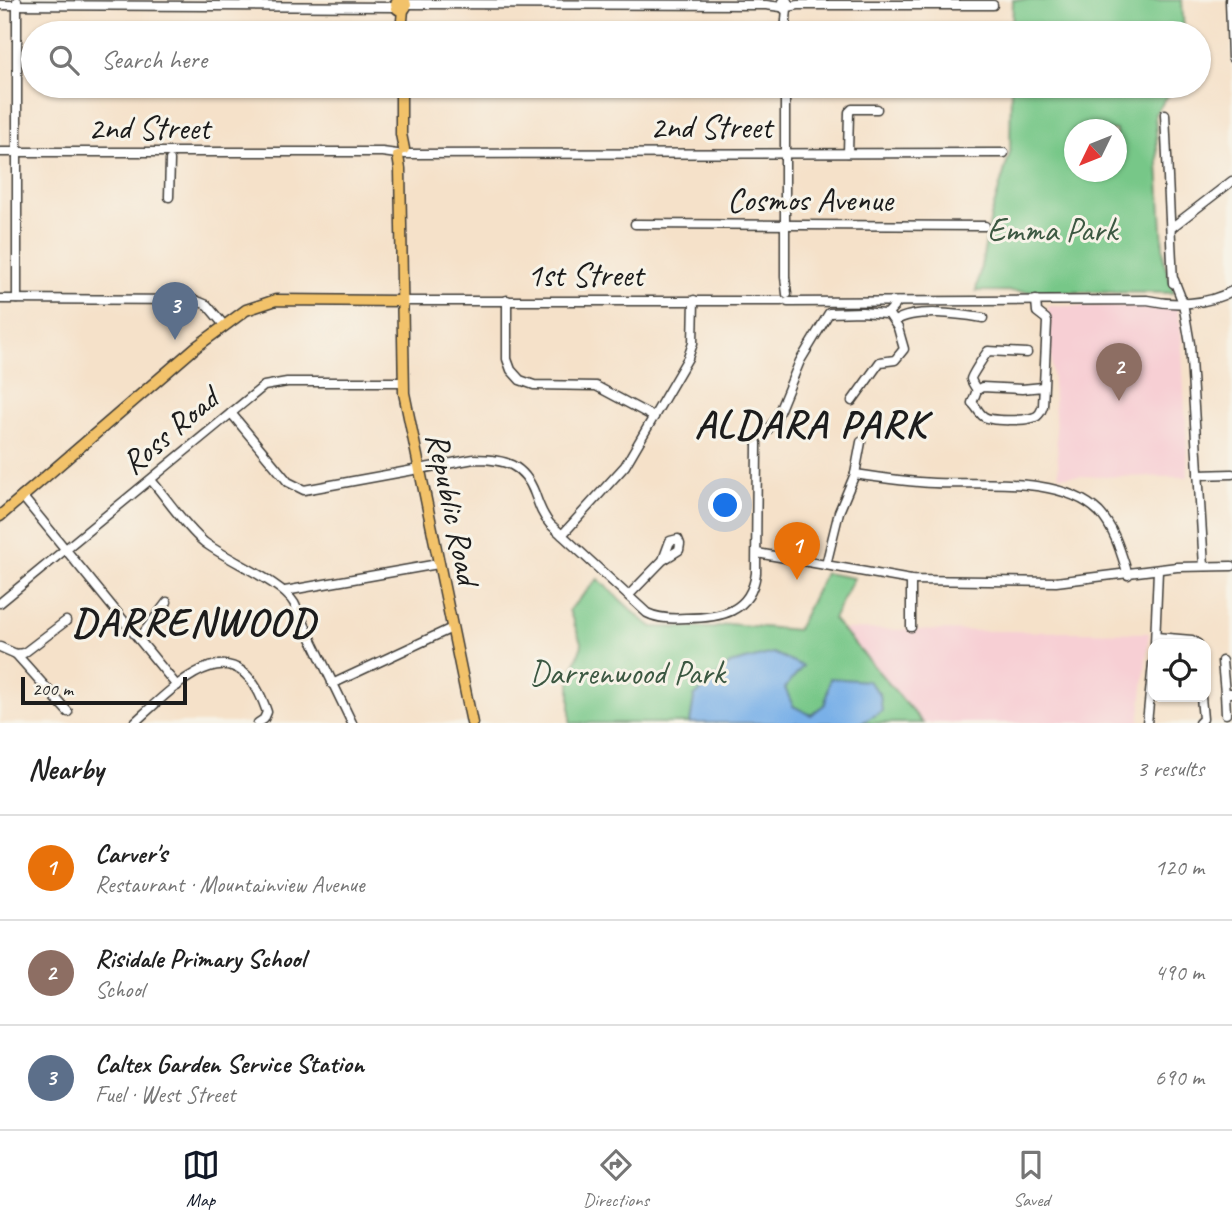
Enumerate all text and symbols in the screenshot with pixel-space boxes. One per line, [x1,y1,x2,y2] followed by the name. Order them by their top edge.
[21,21,1211,98] search box
[45,41,83,79] icon: search
[101,43,207,76] text: Search here
[650,106,775,148] street label: 2nd Street
[88,107,213,149] street label: 2nd Street
[1064,119,1127,182] north arrow
[727,179,895,221] street label: Cosmos Avenue
[987,209,1120,251] park label: Emma Park
[527,254,646,296] street label: 1st Street
[152,282,198,340] pin: 3
[1096,343,1142,401] pin: 2
[112,375,231,484] street label: Ross Road
[694,399,933,449] district label: ALDARA PARK
[416,429,491,593] street label: Republic Road
[708,488,742,522] your location
[774,522,820,580] pin: 1
[72,597,319,647] district label: DARRENWOOD
[1148,639,1211,702] map controls
[1148,639,1211,702] button: locate
[530,652,727,694] park label: Darrenwood Park
[21,674,187,706] scale bar
[32,677,73,701] text: 200 m
[28,750,104,788] text: Nearby
[1137,754,1204,783] text: 3 results
[95,837,167,870] text: Carver's
[46,853,56,882] text: 1
[1155,853,1204,882] text: 120 m
[95,870,365,899] text: Restaurant · Mountainview Avenue
[95,942,305,975] text: Risidale Primary School
[46,958,56,987] text: 2
[1155,958,1204,987] text: 490 m
[95,975,144,1004] text: School
[95,1047,364,1080] text: Caltex Garden Service Station
[46,1063,56,1092] text: 3
[1155,1063,1204,1092] text: 690 m
[95,1080,235,1109] text: Fuel · West Street
[182,1146,220,1212] tab: Map
[583,1146,649,1212] tab: Directions
[1012,1146,1050,1212] tab: Saved

